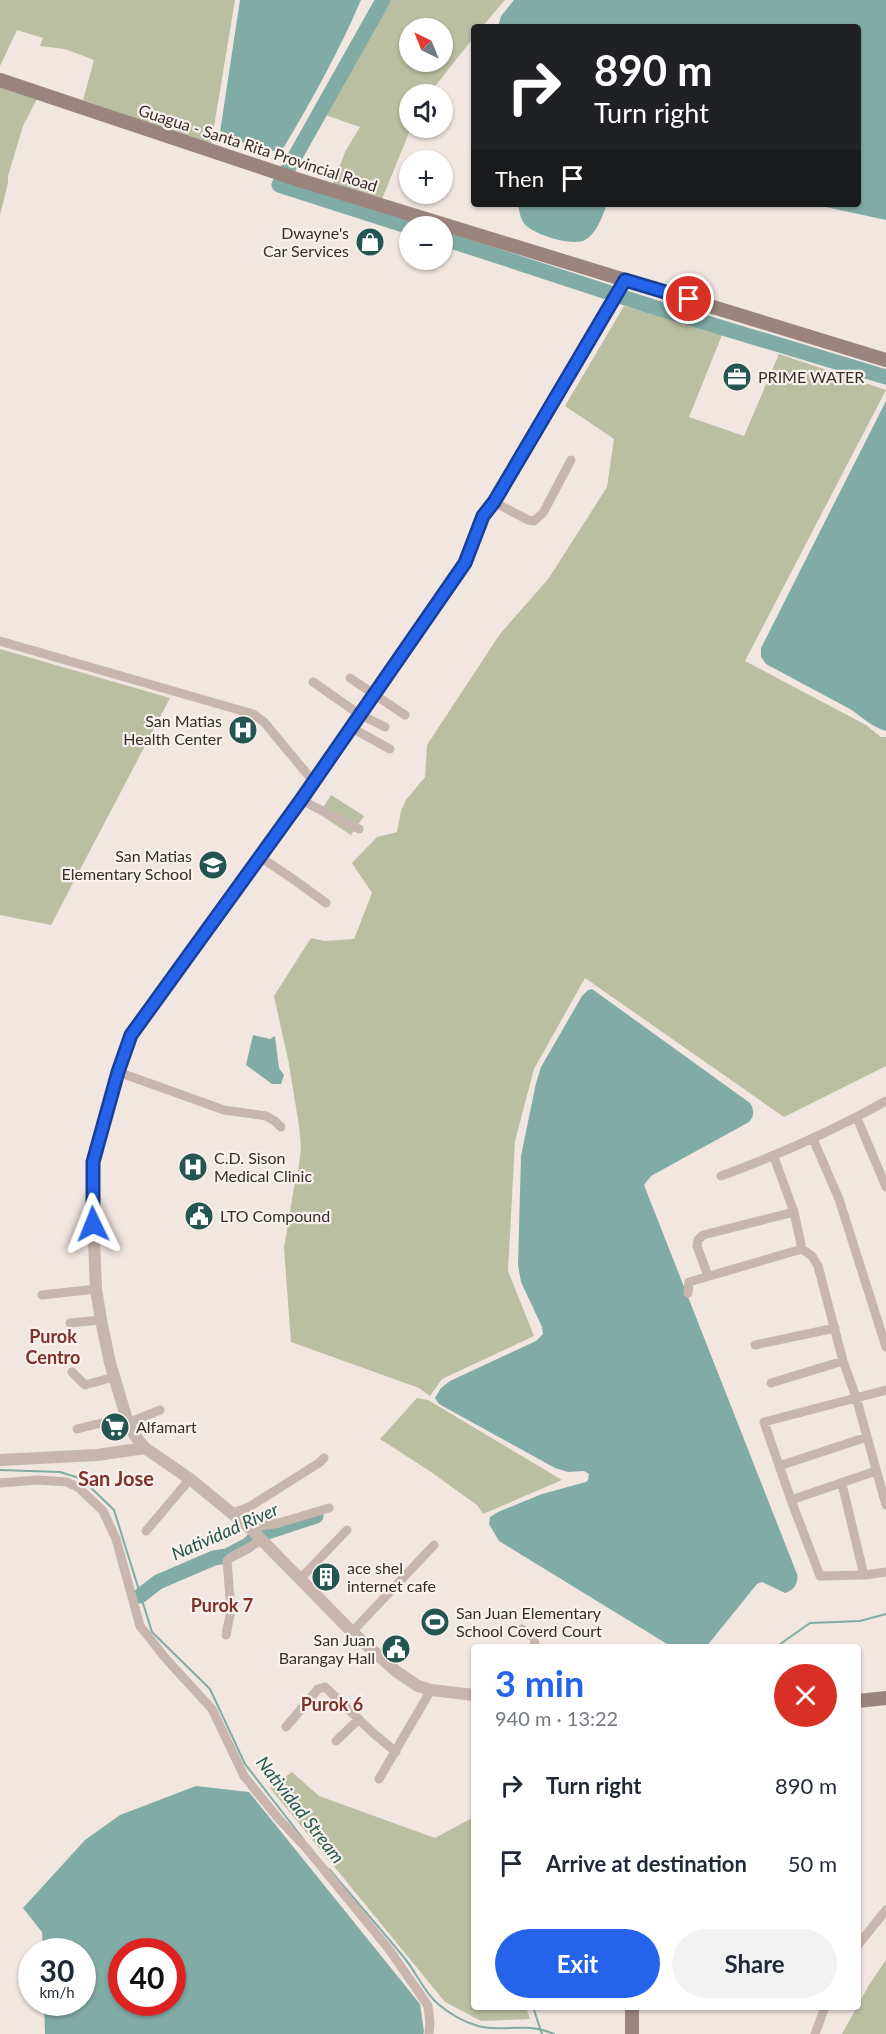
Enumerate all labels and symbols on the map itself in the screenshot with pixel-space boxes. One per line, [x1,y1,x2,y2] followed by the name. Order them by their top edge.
[399,18,453,72] north arrow
[136,100,380,195] street label: Guagua - Santa Rita Provincial Road
[263,223,349,260] place label: Dwayne's Car Services
[354,226,386,258] shop icon: Dwayne's Car Services
[663,273,714,324] pin
[721,361,753,393] office icon: PRIME WATER
[758,367,864,386] place label: PRIME WATER
[123,711,222,748] place label: San Matias Health Center
[227,714,259,746] hospital icon: San Matias Health Center
[62,846,192,883] place label: San Matias Elementary School
[197,849,229,881] school or university icon: San Matias Elementary School
[214,1148,312,1185] place label: C.D. Sison Medical Clinic
[177,1151,209,1183] hospital icon: C.D. Sison Medical Clinic
[61,1192,125,1256] position arrow
[183,1200,215,1232] public building icon: LTO Compound
[220,1206,330,1225] place label: LTO Compound
[26,1325,80,1368] district label: Purok Centro
[99,1411,131,1443] supermarket icon: Alfamart
[136,1417,197,1436] place label: Alfamart
[78,1466,154,1490] district label: San Jose
[168,1497,282,1565] water label: Natividad River
[347,1558,436,1595] place label: ace shel internet cafe
[310,1561,342,1593] building icon: ace shel internet cafe
[191,1594,253,1616] district label: Purok 7
[456,1603,602,1640] place label: San Juan Elementary School Coverd Court
[419,1606,451,1638] sports icon: San Juan Elementary School Coverd Court
[279,1630,375,1667] place label: San Juan Barangay Hall
[380,1633,412,1665] public building icon: San Juan Barangay Hall
[301,1693,363,1715] district label: Purok 6
[252,1751,350,1867] water label: Natividad Stream
[108,1938,186,2016] speed limit sign: 40

